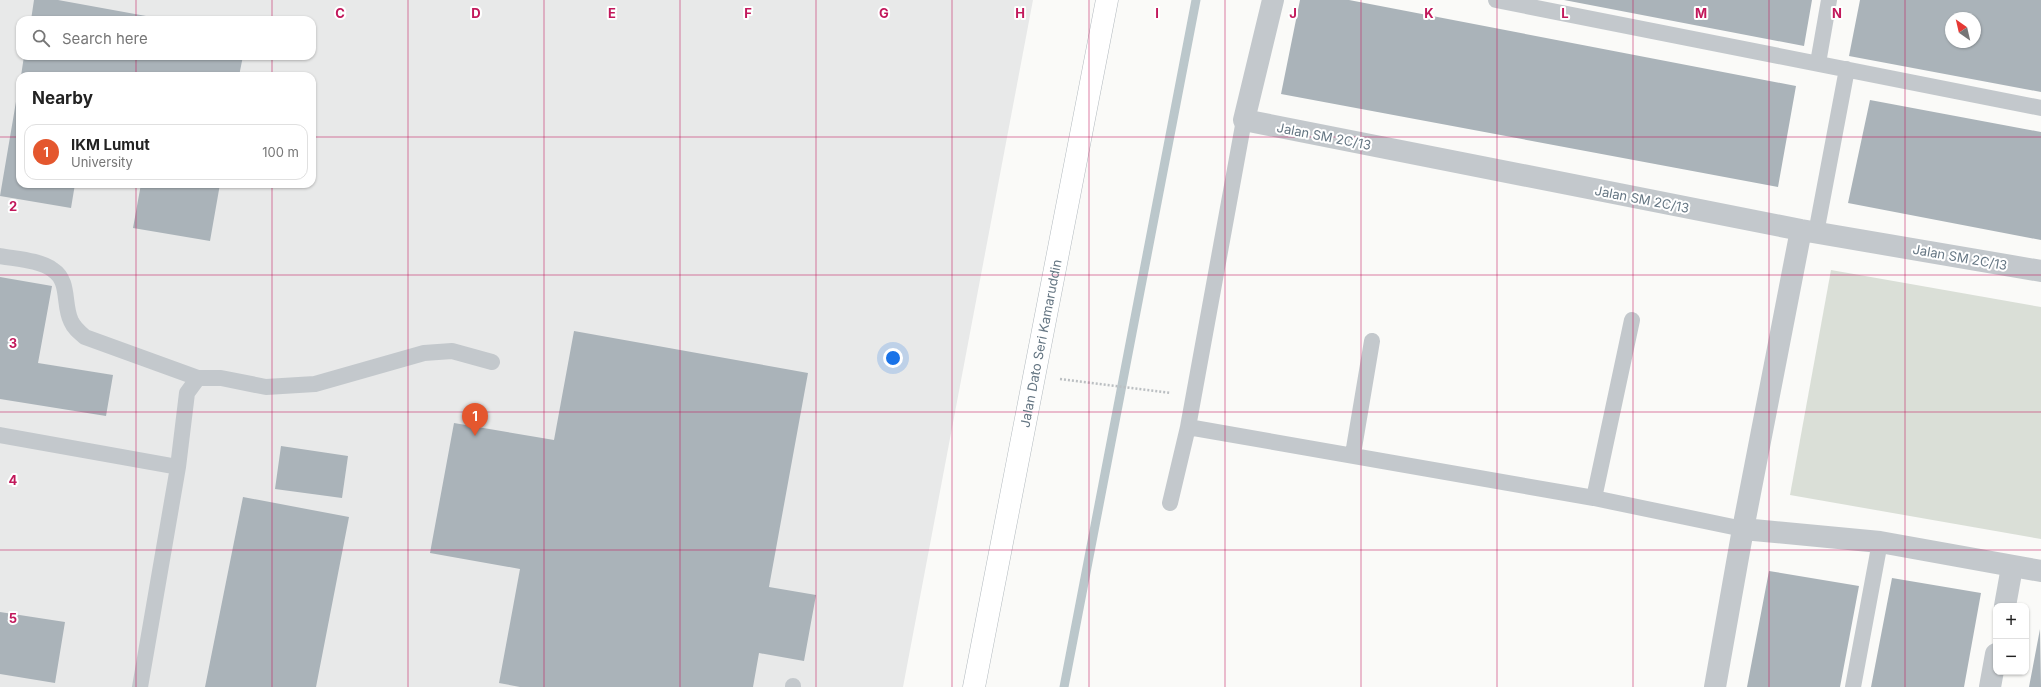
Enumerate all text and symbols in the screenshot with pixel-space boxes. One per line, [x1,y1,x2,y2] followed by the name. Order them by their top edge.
[335,5,345,21] text: C
[471,5,481,21] text: D
[608,5,616,21] text: E
[744,5,752,21] text: F
[879,5,889,21] text: G
[1015,5,1025,21] text: H
[1155,5,1159,21] text: I
[1289,5,1297,21] text: J
[1424,5,1434,21] text: K
[1561,5,1569,21] text: L
[1695,5,1707,21] text: M
[1832,5,1842,21] text: N
[1945,12,1981,48] north arrow
[16,16,316,60] search box
[30,27,52,49] icon: search
[62,29,148,48] text: Search here
[32,88,93,108] text: Nearby
[1276,119,1372,153] street label: Jalan SM 2C/13
[71,135,150,154] text: IKM Lumut
[43,144,49,160] text: 1
[262,144,299,160] text: 100 m
[71,154,133,170] text: University
[1594,182,1690,216] street label: Jalan SM 2C/13
[9,198,17,214] text: 2
[1912,241,2008,273] street label: Jalan SM 2C/13
[1016,258,1065,429] street label: Jalan Dato Seri Kamaruddin
[9,335,17,351] text: 3
[883,348,903,368] your location
[462,403,488,436] pin: 1
[9,472,18,488] text: 4
[1993,603,2029,675] map controls
[1993,603,2029,639] button: +
[9,610,17,626] text: 5
[1993,639,2029,675] button: −

